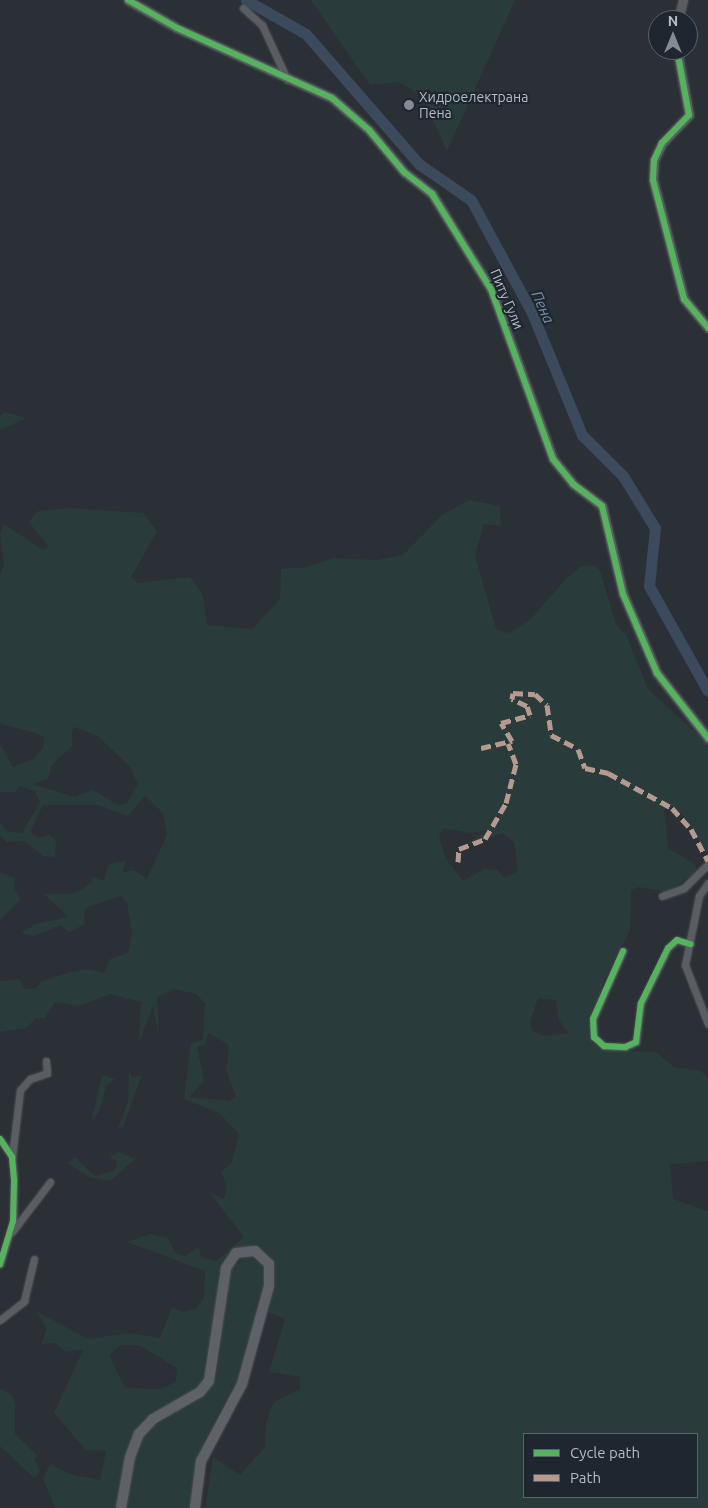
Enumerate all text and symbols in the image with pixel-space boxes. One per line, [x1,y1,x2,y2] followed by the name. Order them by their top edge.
[648,10,698,60] north arrow
[668,13,678,29] text: N
[419,89,528,121] place label: Хидроелектрана Пена
[403,99,415,111] marker: Хидроелектрана Пена
[487,266,527,332] street label: Питу Гули
[528,288,558,326] water label: Пена
[523,1433,698,1498] legend
[570,1444,640,1461] text: Cycle path
[570,1469,601,1486] text: Path

